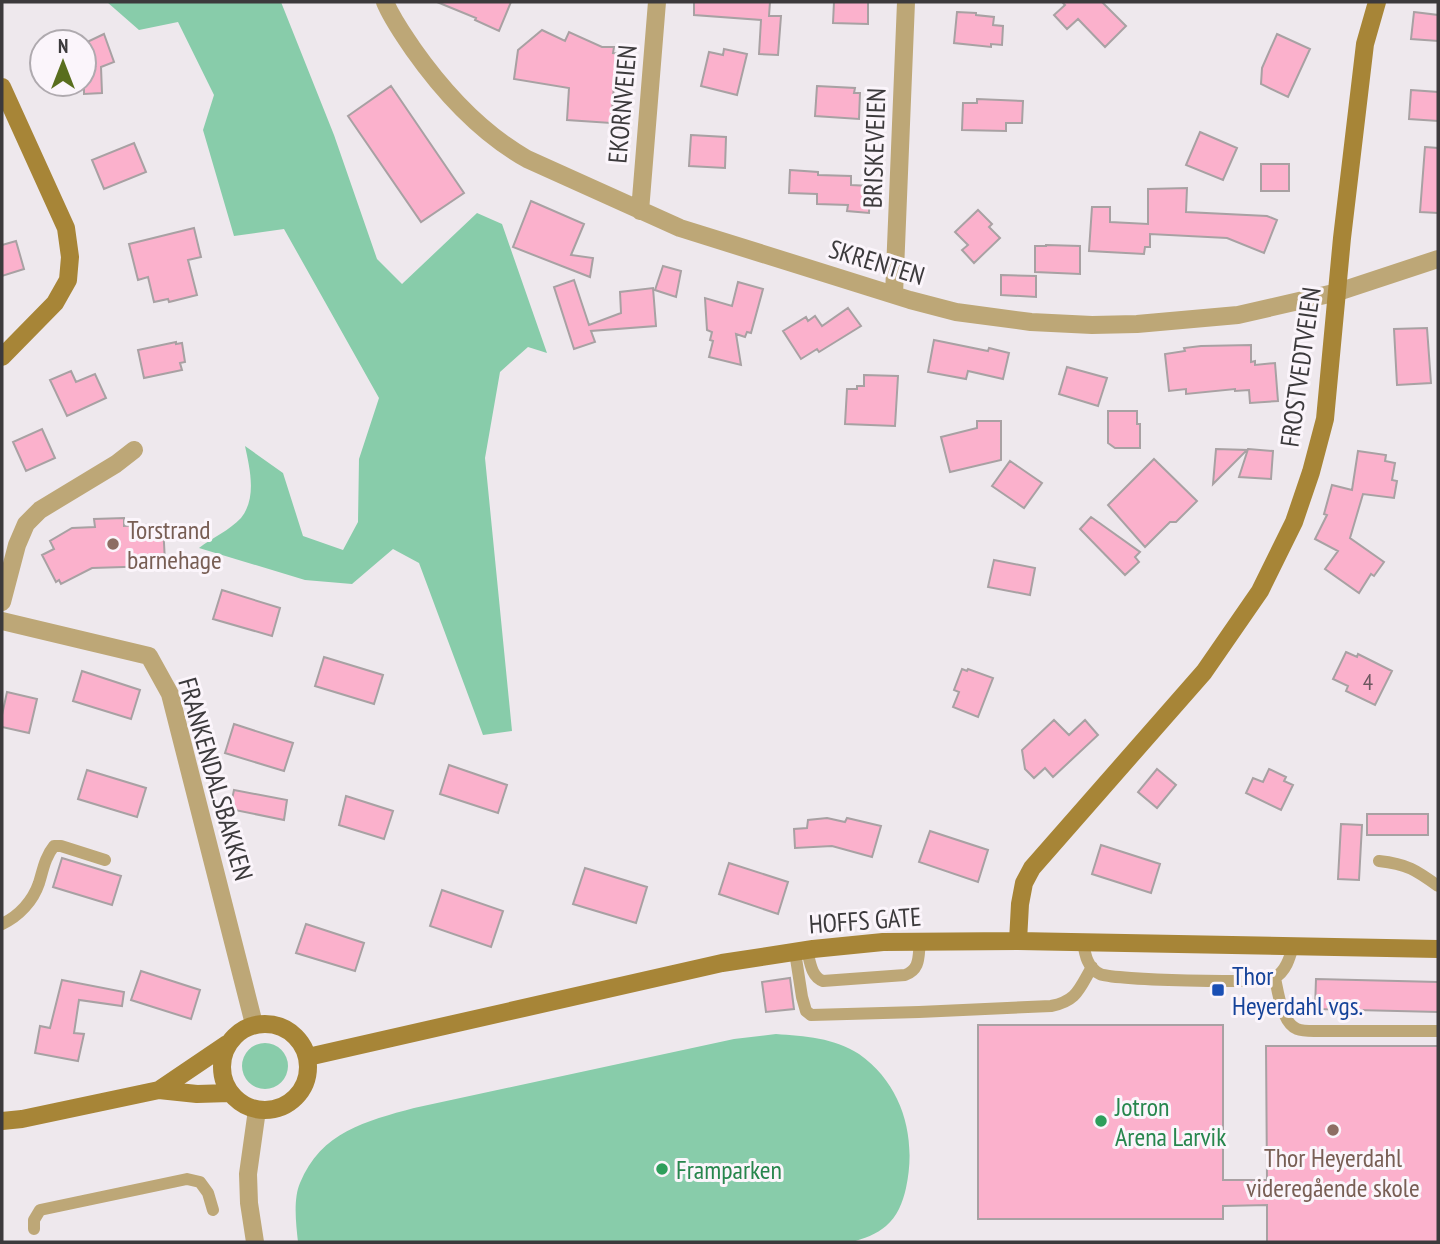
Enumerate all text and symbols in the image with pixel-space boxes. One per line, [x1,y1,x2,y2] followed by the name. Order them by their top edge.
[28,28,98,98] north arrow
[58,34,68,58] text: N
[600,43,644,165] street label: EKORNVEIEN
[855,87,893,209] street label: BRISKEVEIEN
[825,232,929,292] street label: SKRENTEN
[1272,285,1328,449] street label: FROSTVEDTVEIEN
[127,513,222,576] place label: Torstrand barnehage
[105,536,121,552] marker: Torstrand barnehage
[1363,667,1373,696] house number: 4
[171,674,261,884] street label: FRANKENDALSBAKKEN
[808,900,922,940] street label: HOFFS GATE
[1232,959,1363,1022] place label: Thor Heyerdahl vgs.
[1210,982,1226,998] marker: Thor Heyerdahl vgs.
[1114,1090,1226,1153] place label: Jotron Arena Larvik
[1093,1113,1109,1129] marker: Jotron Arena Larvik
[1325,1122,1341,1138] marker: Thor Heyerdahl videregående skole
[1246,1141,1420,1204] place label: Thor Heyerdahl videregående skole
[676,1153,782,1186] place label: Framparken
[654,1161,670,1177] marker: Framparken

